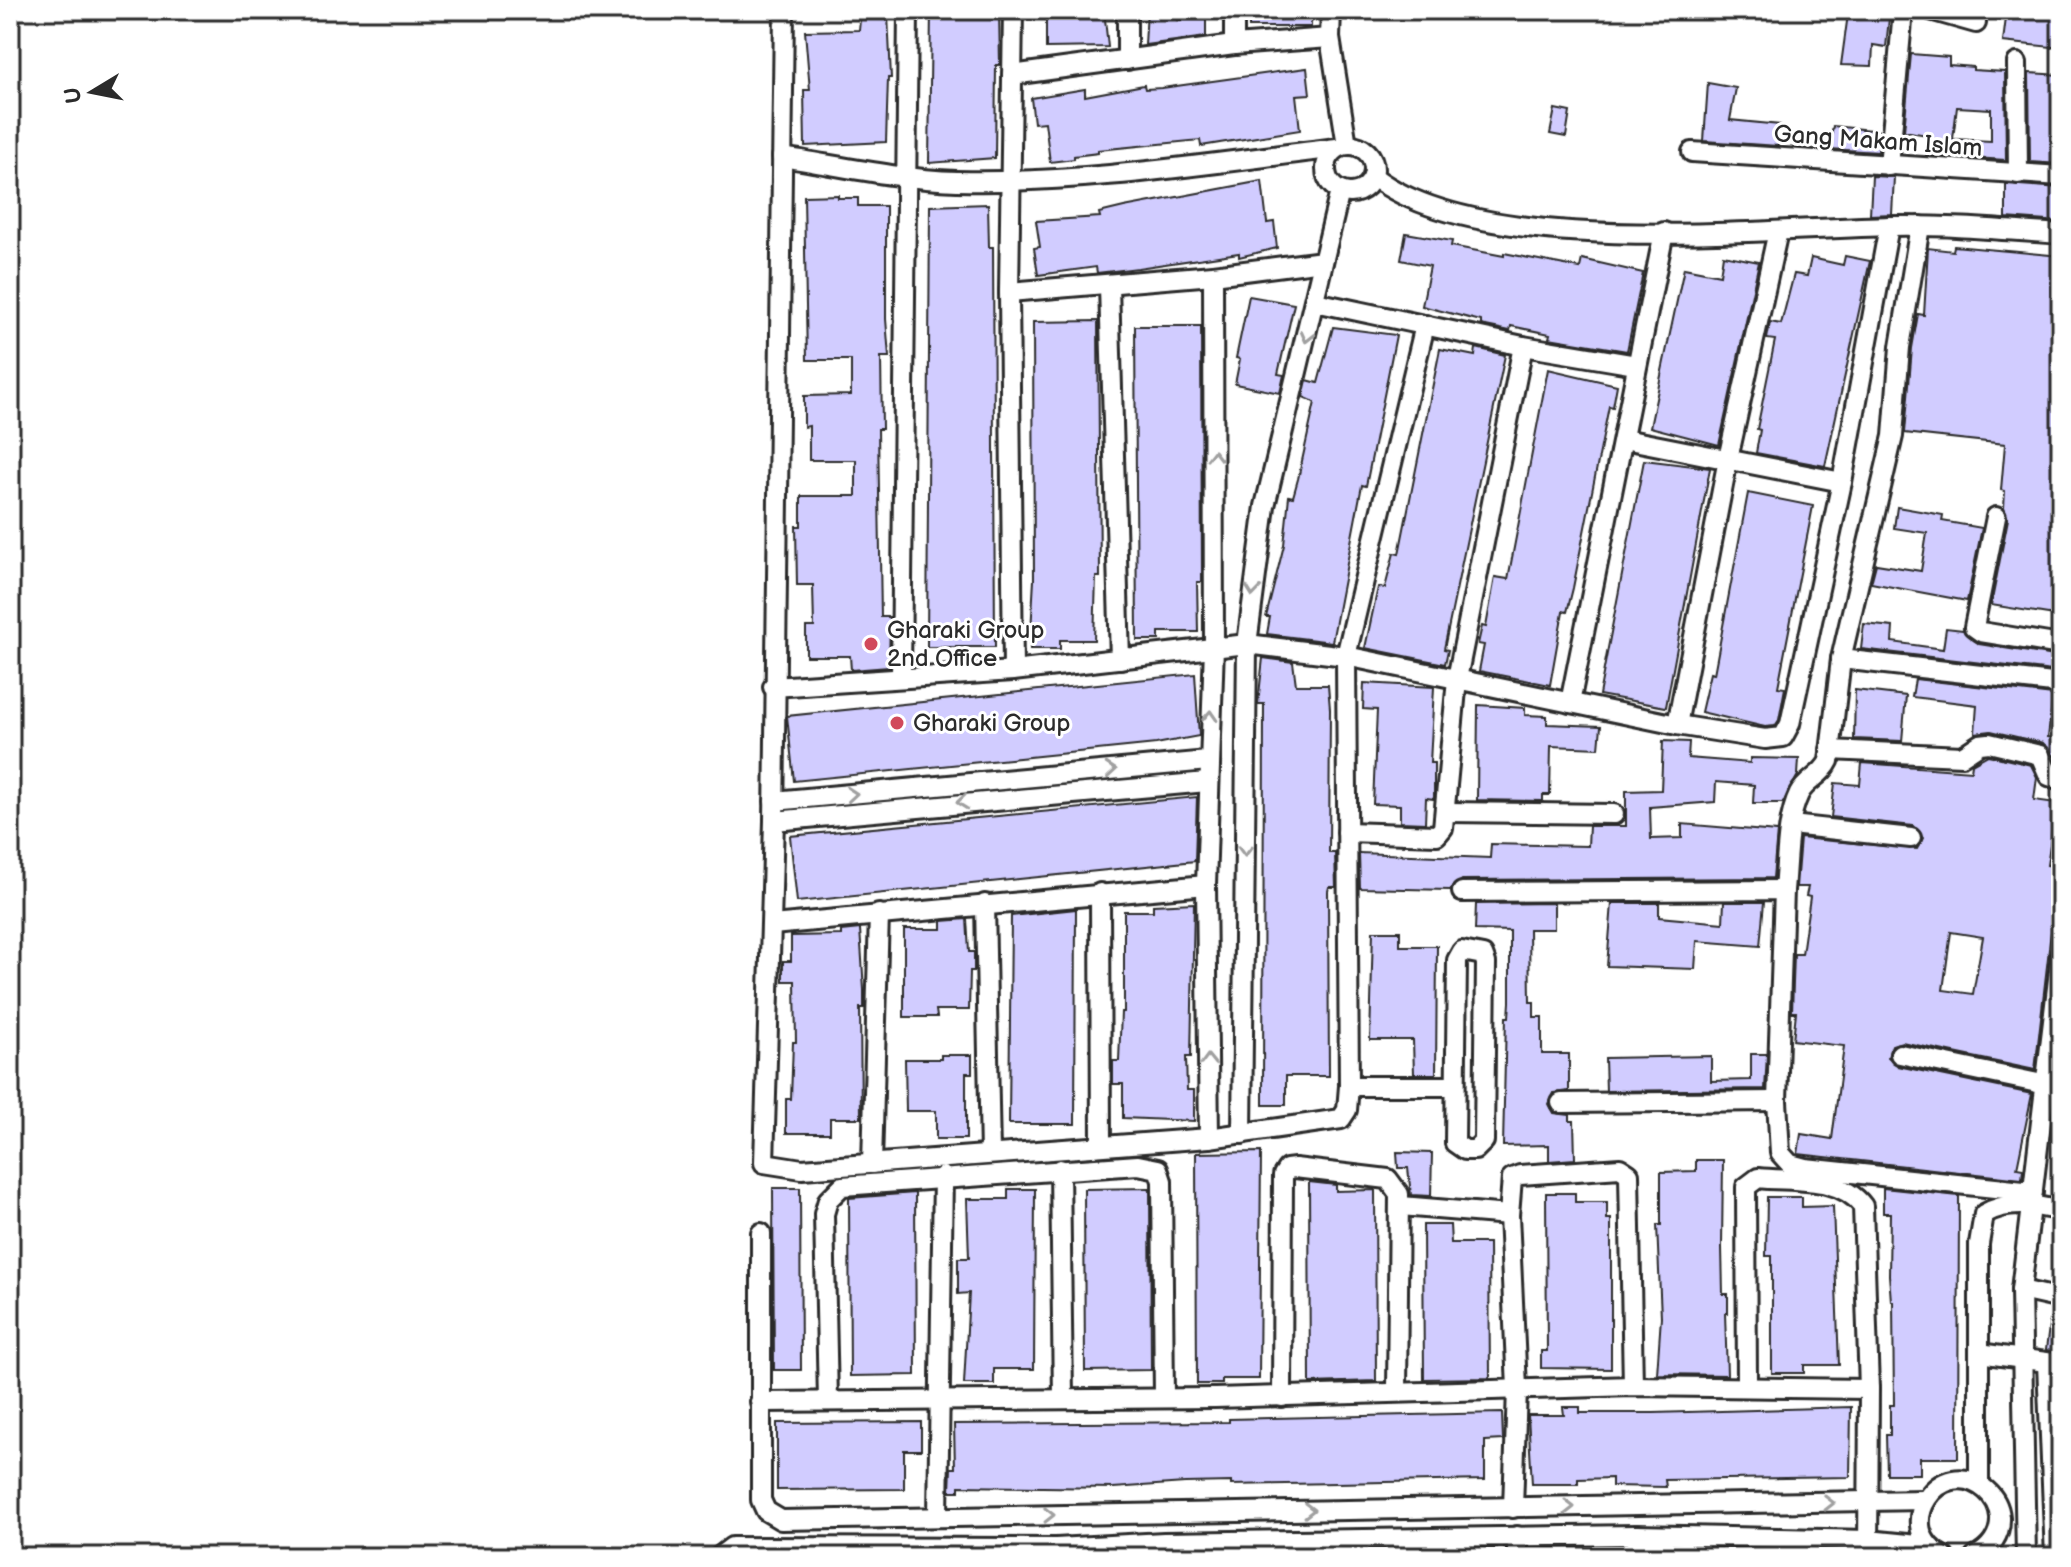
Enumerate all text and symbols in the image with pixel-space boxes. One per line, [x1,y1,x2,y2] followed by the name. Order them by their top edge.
[52,52,132,132] north arrow
[59,85,88,105] text: U
[1773,119,1983,163] street label: Gang Makam Islam
[1299,329,1316,343] one-way arrow
[1205,449,1223,462] one-way arrow
[1245,585,1262,598] one-way arrow
[887,616,1044,673] place label: Gharaki Group 2nd Office
[862,635,880,653] marker: Gharaki Group 2nd Office
[913,709,1070,738] place label: Gharaki Group
[1202,709,1219,722] one-way arrow
[888,714,906,732] marker: Gharaki Group
[1105,762,1118,779] one-way arrow
[846,786,859,803] one-way arrow
[955,794,968,811] one-way arrow
[1236,845,1254,858] one-way arrow
[1199,1053,1217,1066] one-way arrow
[1823,1494,1836,1512] one-way arrow
[1563,1498,1576,1516] one-way arrow
[1303,1501,1316,1519] one-way arrow
[1043,1506,1056,1523] one-way arrow

